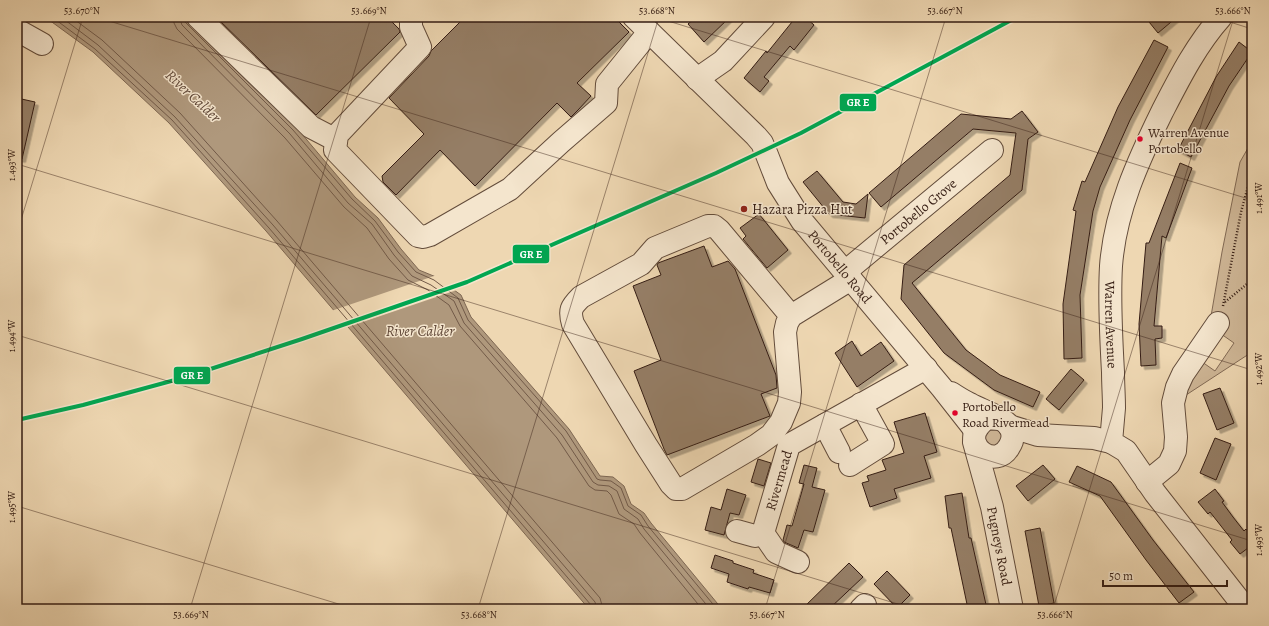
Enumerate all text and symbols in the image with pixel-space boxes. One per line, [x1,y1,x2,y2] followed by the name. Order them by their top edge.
[64,4,100,17] text: 53.670°N
[351,4,387,17] text: 53.669°N
[639,4,675,17] text: 53.668°N
[927,4,963,17] text: 53.667°N
[1215,4,1251,17] text: 53.666°N
[161,65,226,127] water label: River Calder
[839,93,877,112] line badge: GR E
[847,95,870,110] text: GR E
[1147,124,1229,157] place label: Warren Avenue Portobello
[1135,134,1145,144] marker: Warren Avenue Portobello
[5,148,18,181] text: 1.493°W
[876,174,960,249] street label: Portobello Grove
[1252,182,1265,214] text: 1.491°W
[752,200,853,219] place label: Hazara Pizza Hut
[739,204,749,214] marker: Hazara Pizza Hut
[804,226,877,308] street label: Portobello Road
[512,244,550,264] line badge: GR E
[520,247,543,262] text: GR E
[1101,280,1122,369] street label: Warren Avenue
[5,319,18,352] text: 1.494°W
[386,321,455,341] water label: River Calder
[1252,352,1265,385] text: 1.492°W
[173,366,211,385] line badge: GR E
[181,368,204,383] text: GR E
[962,398,1049,431] place label: Portobello Road Rivermead
[950,408,960,418] marker: Portobello Road Rivermead
[761,448,797,513] street label: Rivermead
[5,490,18,523] text: 1.495°W
[983,505,1017,587] street label: Pugneys Road
[1252,523,1265,556] text: 1.493°W
[1103,562,1227,588] scale bar
[1109,568,1133,584] text: 50 m
[173,608,209,621] text: 53.669°N
[461,608,497,621] text: 53.668°N
[749,608,785,621] text: 53.667°N
[1037,608,1073,621] text: 53.666°N

